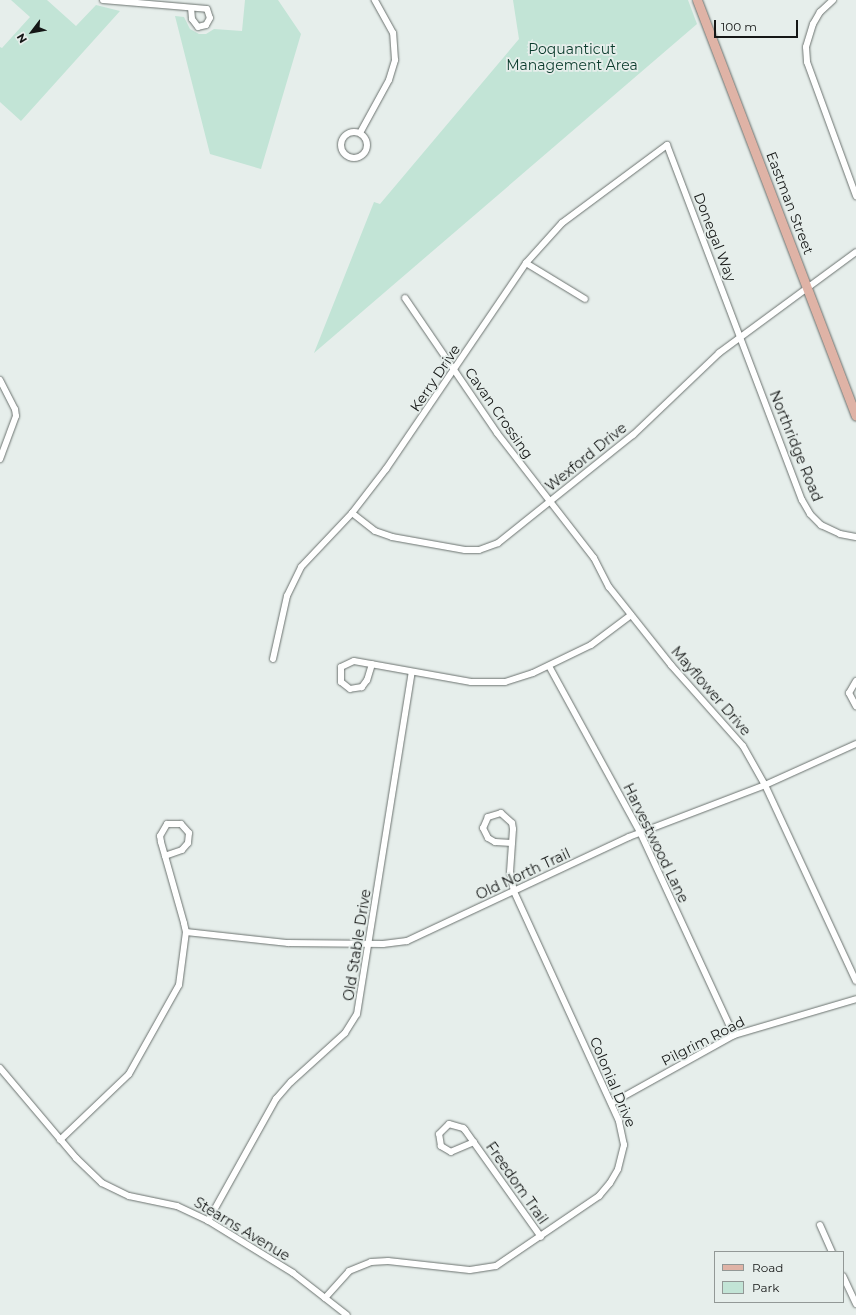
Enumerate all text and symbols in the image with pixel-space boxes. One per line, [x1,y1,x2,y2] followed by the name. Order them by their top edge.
[12,12,52,52] north arrow
[716,12,800,38] scale bar
[721,19,757,34] text: 100 m
[14,31,30,46] text: N
[506,41,638,74] park label: Poquanticut Management Area
[763,149,817,257] street label: Eastman Street
[690,190,740,284] street label: Donegal Way
[406,341,464,415] street label: Kerry Drive
[461,364,537,462] street label: Cavan Crossing
[766,388,826,504] street label: Northridge Road
[542,419,630,495] street label: Wexford Drive
[668,643,754,739] street label: Mayflower Drive
[620,780,692,906] street label: Harvestwood Lane
[473,845,573,903] street label: Old North Trail
[340,888,374,1002] street label: Old Stable Drive
[658,1013,748,1069] street label: Pilgrim Road
[586,1034,640,1130] street label: Colonial Drive
[482,1139,552,1227] street label: Freedom Trail
[191,1194,293,1264] street label: Stearns Avenue
[714,1251,844,1303] legend
[752,1260,783,1275] text: Road
[752,1280,779,1295] text: Park

